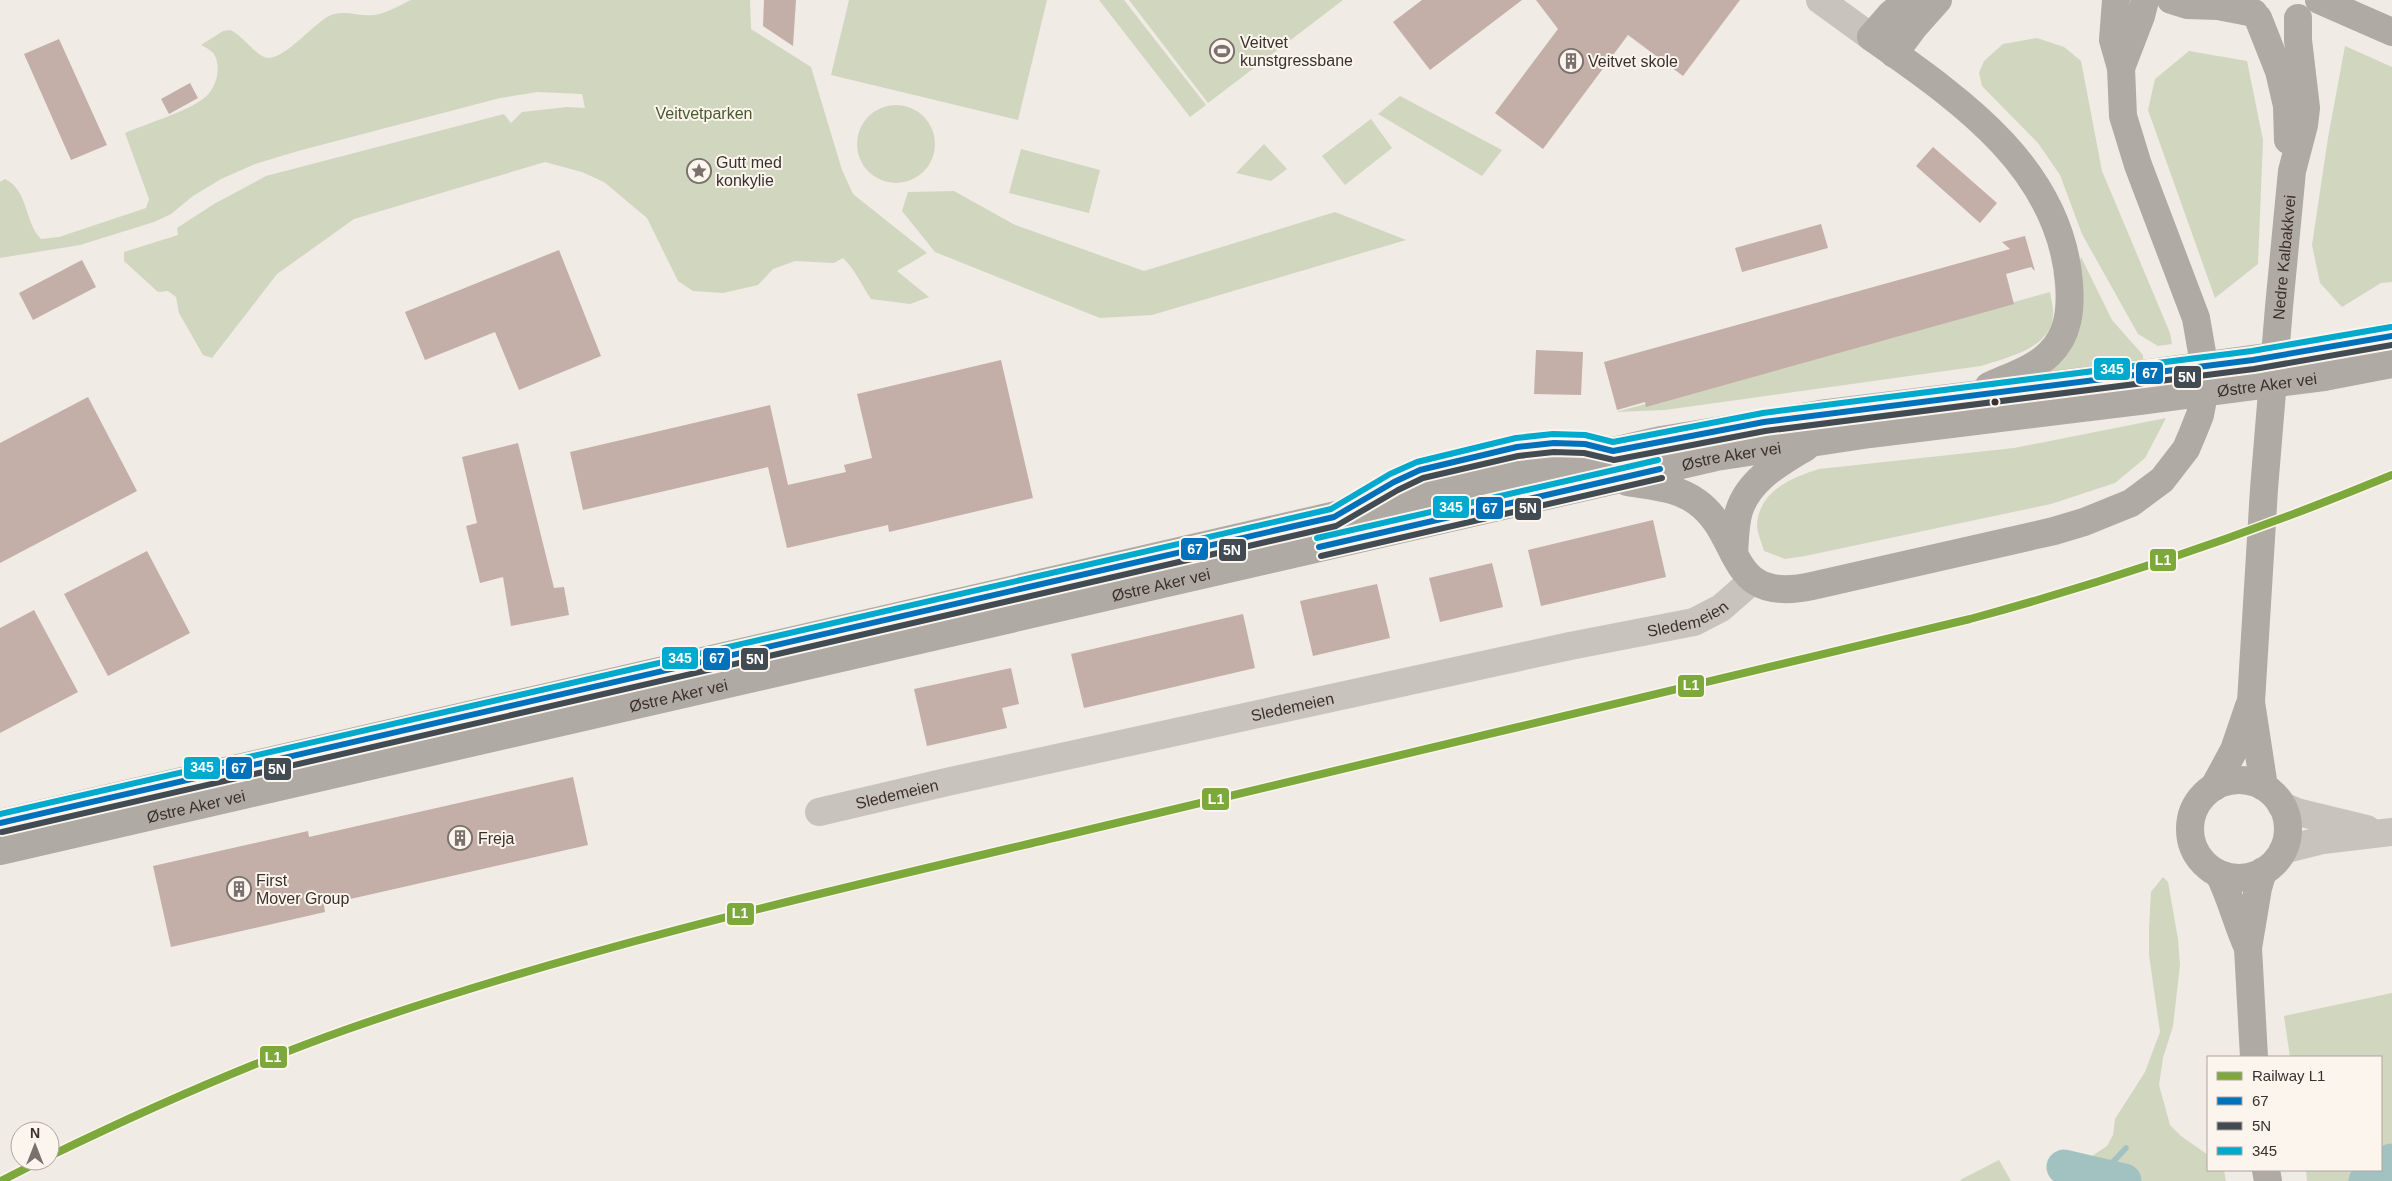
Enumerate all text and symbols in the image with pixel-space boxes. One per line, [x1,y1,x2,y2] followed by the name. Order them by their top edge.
[1240,34,1353,69] place label: Veitvet kunstgressbane
[1209,38,1235,64] sports icon: Veitvet kunstgressbane
[1558,48,1584,74] building icon: Veitvet skole
[1588,53,1678,70] place label: Veitvet skole
[656,105,752,122] park label: Veitvetparken
[716,154,782,189] place label: Gutt med konkylie
[686,158,712,184] place icon: Gutt med konkylie
[2270,194,2299,320] street label: Nedre Kalbakkvei
[2093,357,2131,381] line badge: 345
[2100,361,2124,377] text: 345
[2135,361,2164,385] line badge: 67
[2142,365,2158,381] text: 67
[2173,365,2202,389] line badge: 5N
[2178,369,2196,385] text: 5N
[2216,370,2318,400] street label: Østre Aker vei
[1990,397,2000,407] unlabelled marker
[1680,439,1782,474] street label: Østre Aker vei
[1432,495,1470,519] line badge: 345
[1475,496,1504,520] line badge: 67
[1514,497,1542,521] line badge: 5N
[1439,499,1463,515] text: 345
[1482,500,1498,516] text: 67
[1519,500,1537,516] text: 5N
[1180,537,1209,561] line badge: 67
[1218,538,1247,562] line badge: 5N
[1187,541,1203,557] text: 67
[1223,542,1241,558] text: 5N
[2149,548,2177,572] line badge: L1
[2155,552,2171,568] text: L1
[1110,565,1212,604] street label: Østre Aker vei
[1646,598,1732,640] street label: Sledemeien
[661,646,699,670] line badge: 345
[702,647,731,671] line badge: 67
[740,647,769,671] line badge: 5N
[668,650,692,666] text: 345
[709,650,725,666] text: 67
[746,651,764,667] text: 5N
[1677,674,1705,698] line badge: L1
[628,676,729,715] street label: Østre Aker vei
[1683,677,1699,693] text: L1
[1249,690,1336,724] street label: Sledemeien
[183,756,221,780] line badge: 345
[225,756,253,780] line badge: 67
[263,757,292,781] line badge: 5N
[190,759,214,775] text: 345
[231,760,247,776] text: 67
[268,761,286,777] text: 5N
[854,776,940,812] street label: Sledemeien
[145,787,247,826] street label: Østre Aker vei
[1201,787,1230,811] line badge: L1
[1208,791,1224,807] text: L1
[447,825,473,851] building icon: Freja
[478,830,515,847] place label: Freja
[256,872,349,907] place label: First Mover Group
[226,876,252,902] building icon: First Mover Group
[726,902,755,926] line badge: L1
[732,905,748,921] text: L1
[259,1045,288,1069] line badge: L1
[265,1049,281,1065] text: L1
[2207,1056,2382,1171] legend
[2252,1067,2325,1084] text: Railway L1
[2252,1092,2269,1109] text: 67
[2252,1117,2271,1134] text: 5N
[10,1121,60,1171] north arrow
[30,1125,40,1141] text: N
[2252,1142,2277,1159] text: 345

